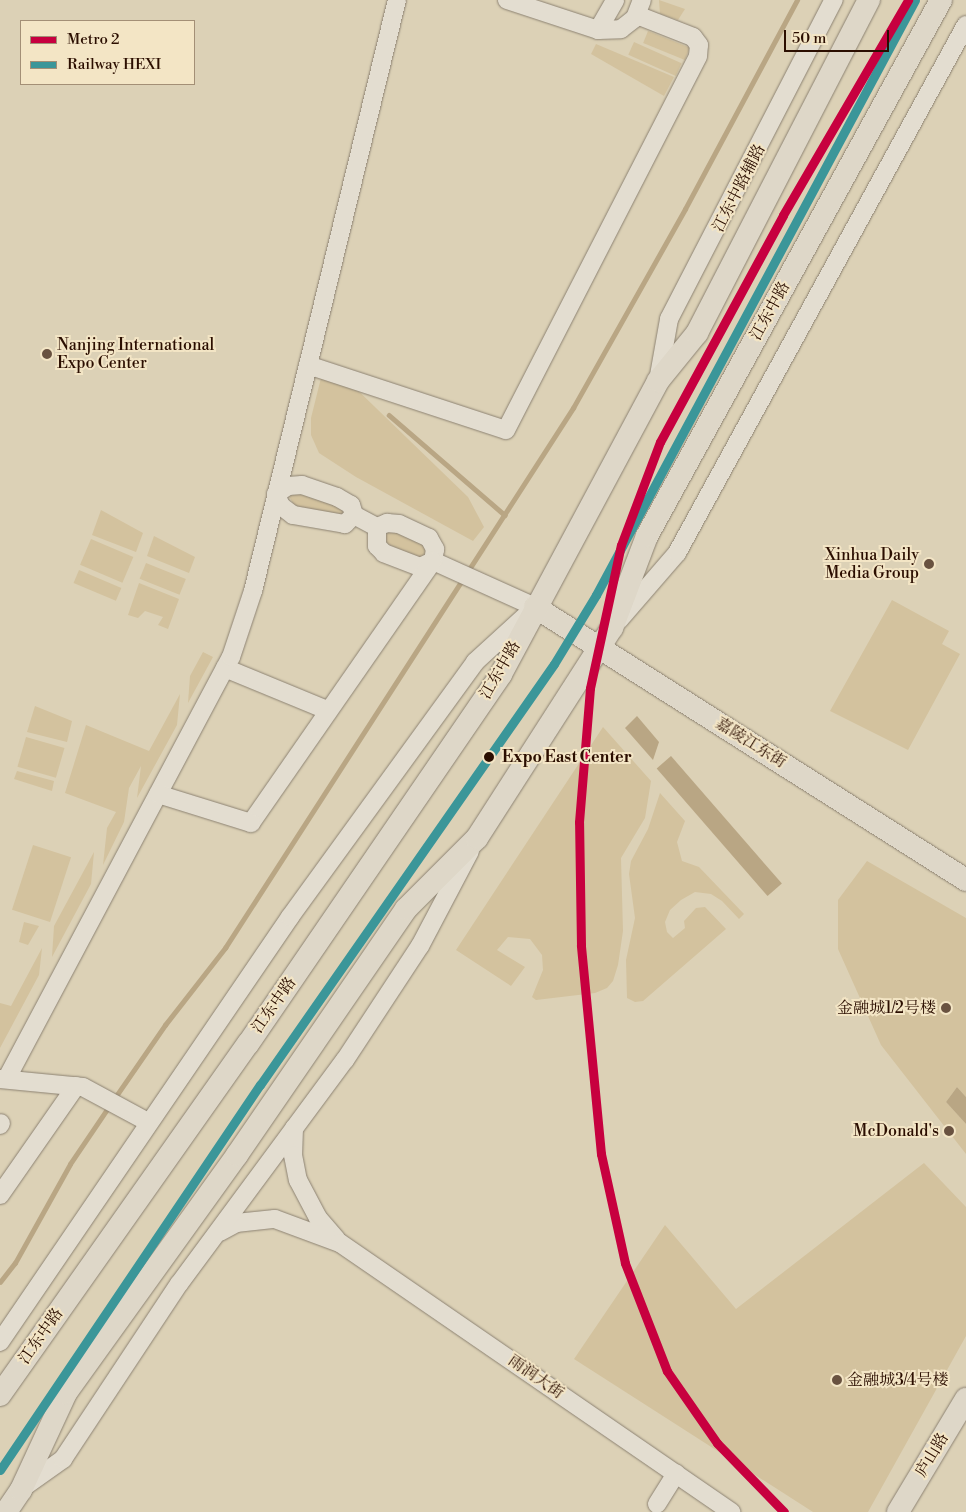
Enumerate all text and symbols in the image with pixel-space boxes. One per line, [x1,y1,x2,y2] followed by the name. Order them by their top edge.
[20,20,195,85] legend
[786,20,891,52] scale bar
[792,29,826,48] text: 50 m
[67,30,120,49] text: Metro 2
[67,55,161,74] text: Railway HEXI
[709,141,769,235] street label: 江东中路辅路
[746,278,794,344] street label: 江东中路
[57,335,214,373] place label: Nanjing International Expo Center
[41,348,53,360] marker: Nanjing International Expo Center
[825,545,919,583] place label: Xinhua Daily Media Group
[923,558,935,570] marker: Xinhua Daily Media Group
[476,637,524,703] street label: 江东中路
[712,714,790,772] street label: 嘉陵江东街
[502,747,632,767] place label: Expo East Center
[480,748,498,766] marker: Expo East Center
[248,973,300,1037] street label: 江东中路
[837,998,936,1018] place label: 金融城1/2号楼
[940,1002,952,1014] marker: 金融城1/2号楼
[853,1121,939,1141] place label: McDonald's
[943,1125,955,1137] marker: McDonald's
[15,1304,67,1368] street label: 江东中路
[504,1351,568,1403] street label: 雨润大街
[847,1370,948,1390] place label: 金融城3/4号楼
[831,1374,843,1386] marker: 金融城3/4号楼
[911,1429,953,1481] street label: 庐山路

